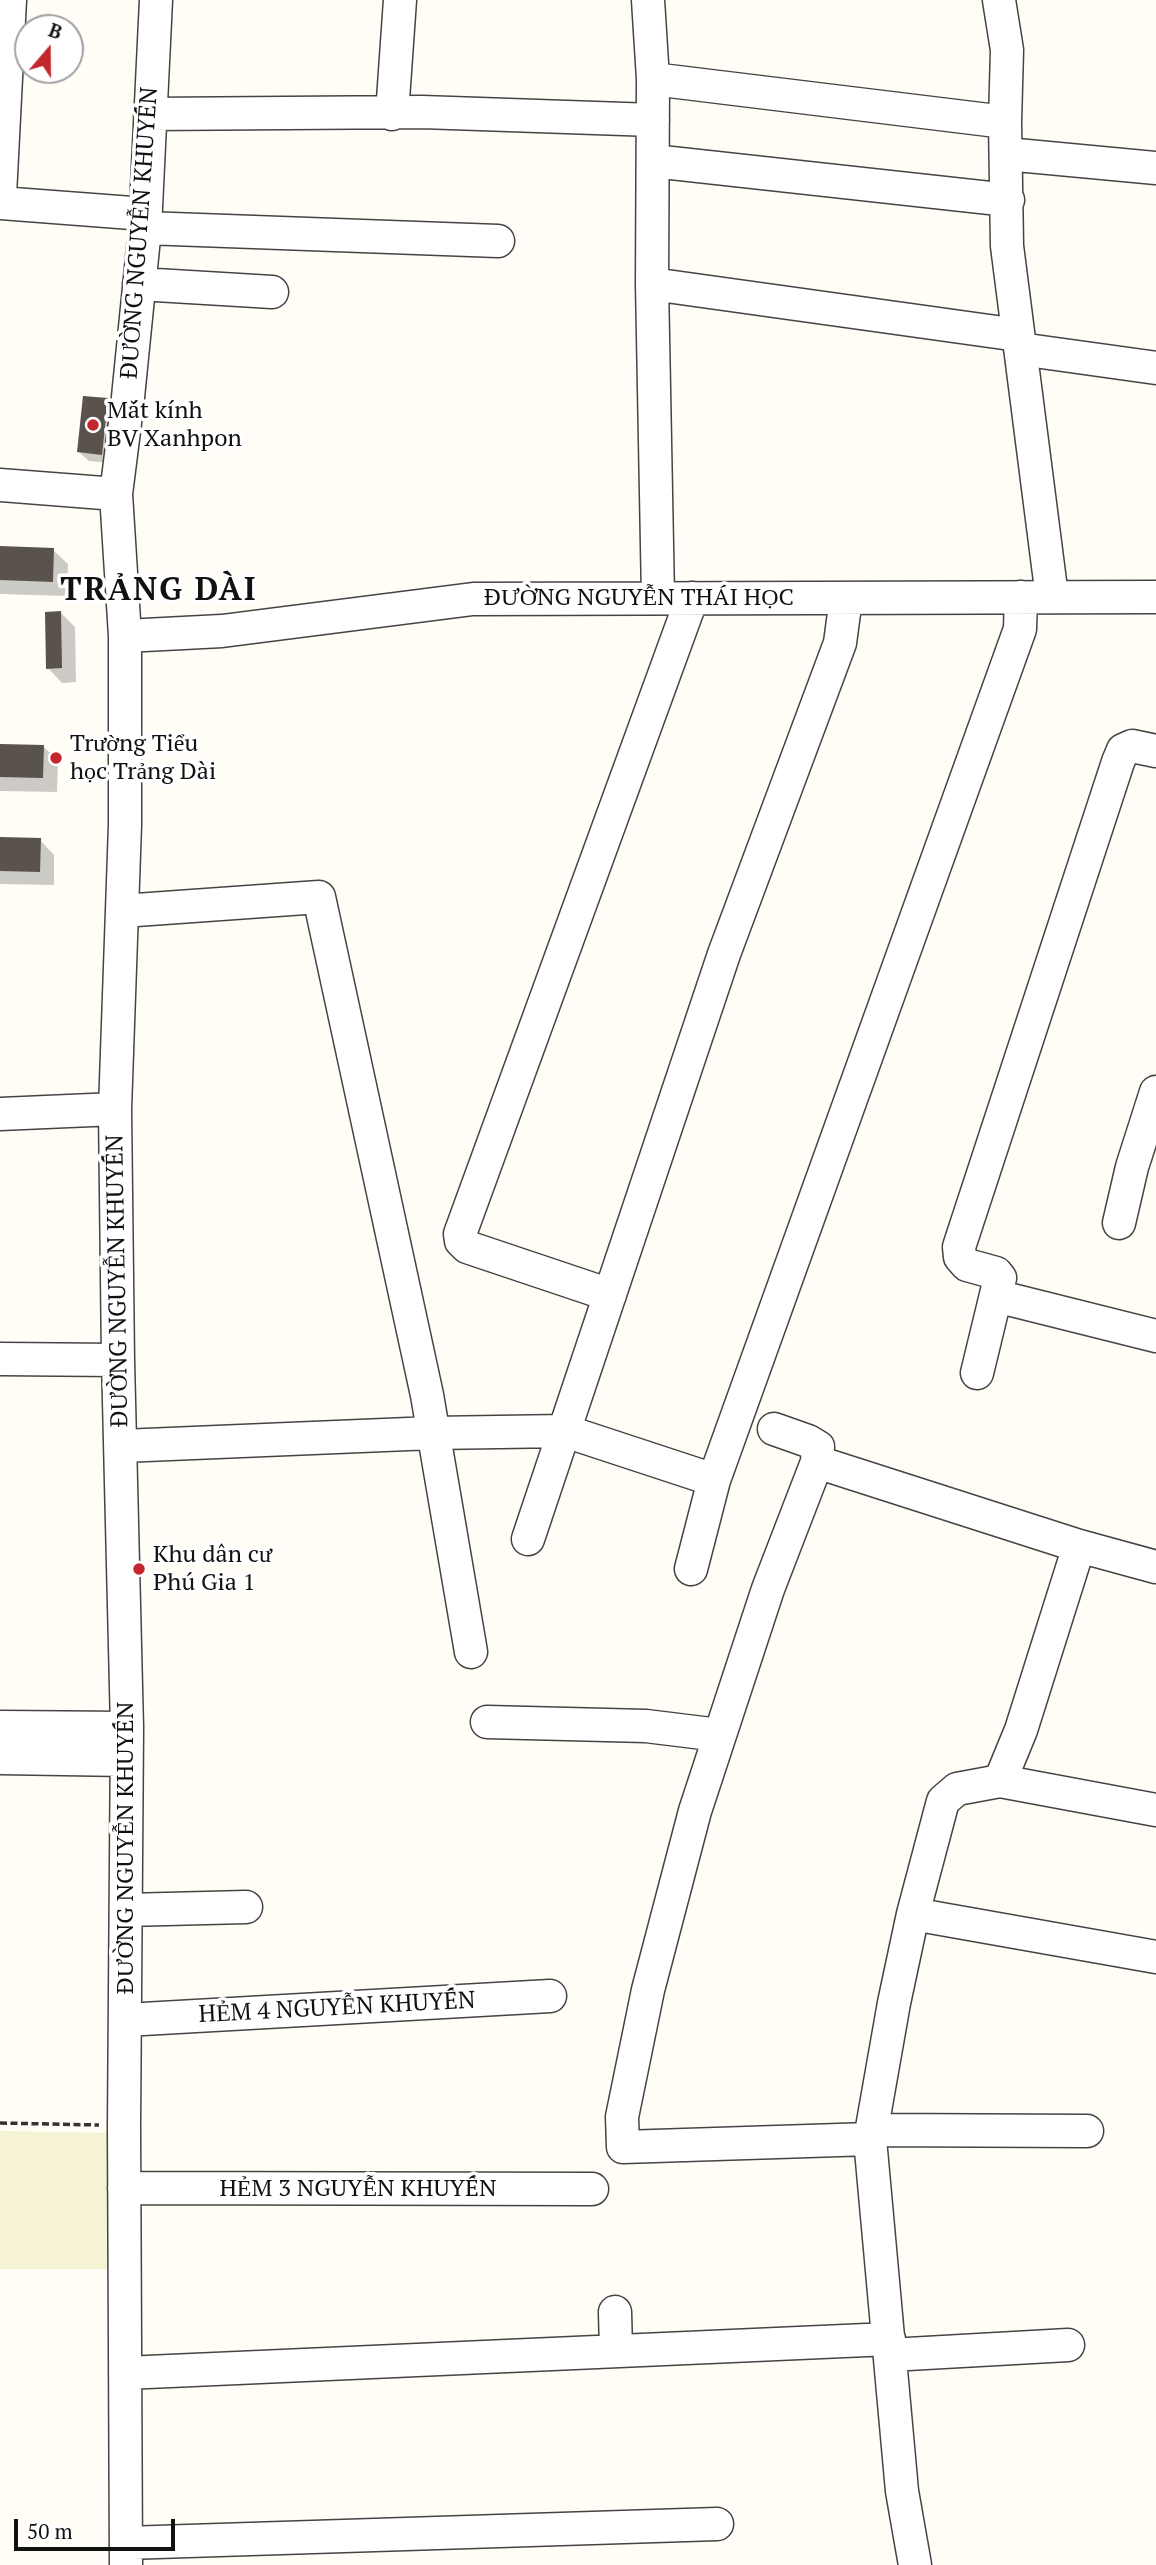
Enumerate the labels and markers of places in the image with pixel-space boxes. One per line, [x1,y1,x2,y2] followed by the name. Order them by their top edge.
[107,397,242,453] place label: Mắt kính BV Xanhpon
[85,417,101,433] marker: Mắt kính BV Xanhpon
[70,730,216,786] place label: Trường Tiểu học Trảng Dài
[48,750,64,766] marker: Trường Tiểu học Trảng Dài
[153,1541,272,1597] place label: Khu dân cư Phú Gia 1
[131,1561,147,1577] marker: Khu dân cư Phú Gia 1

